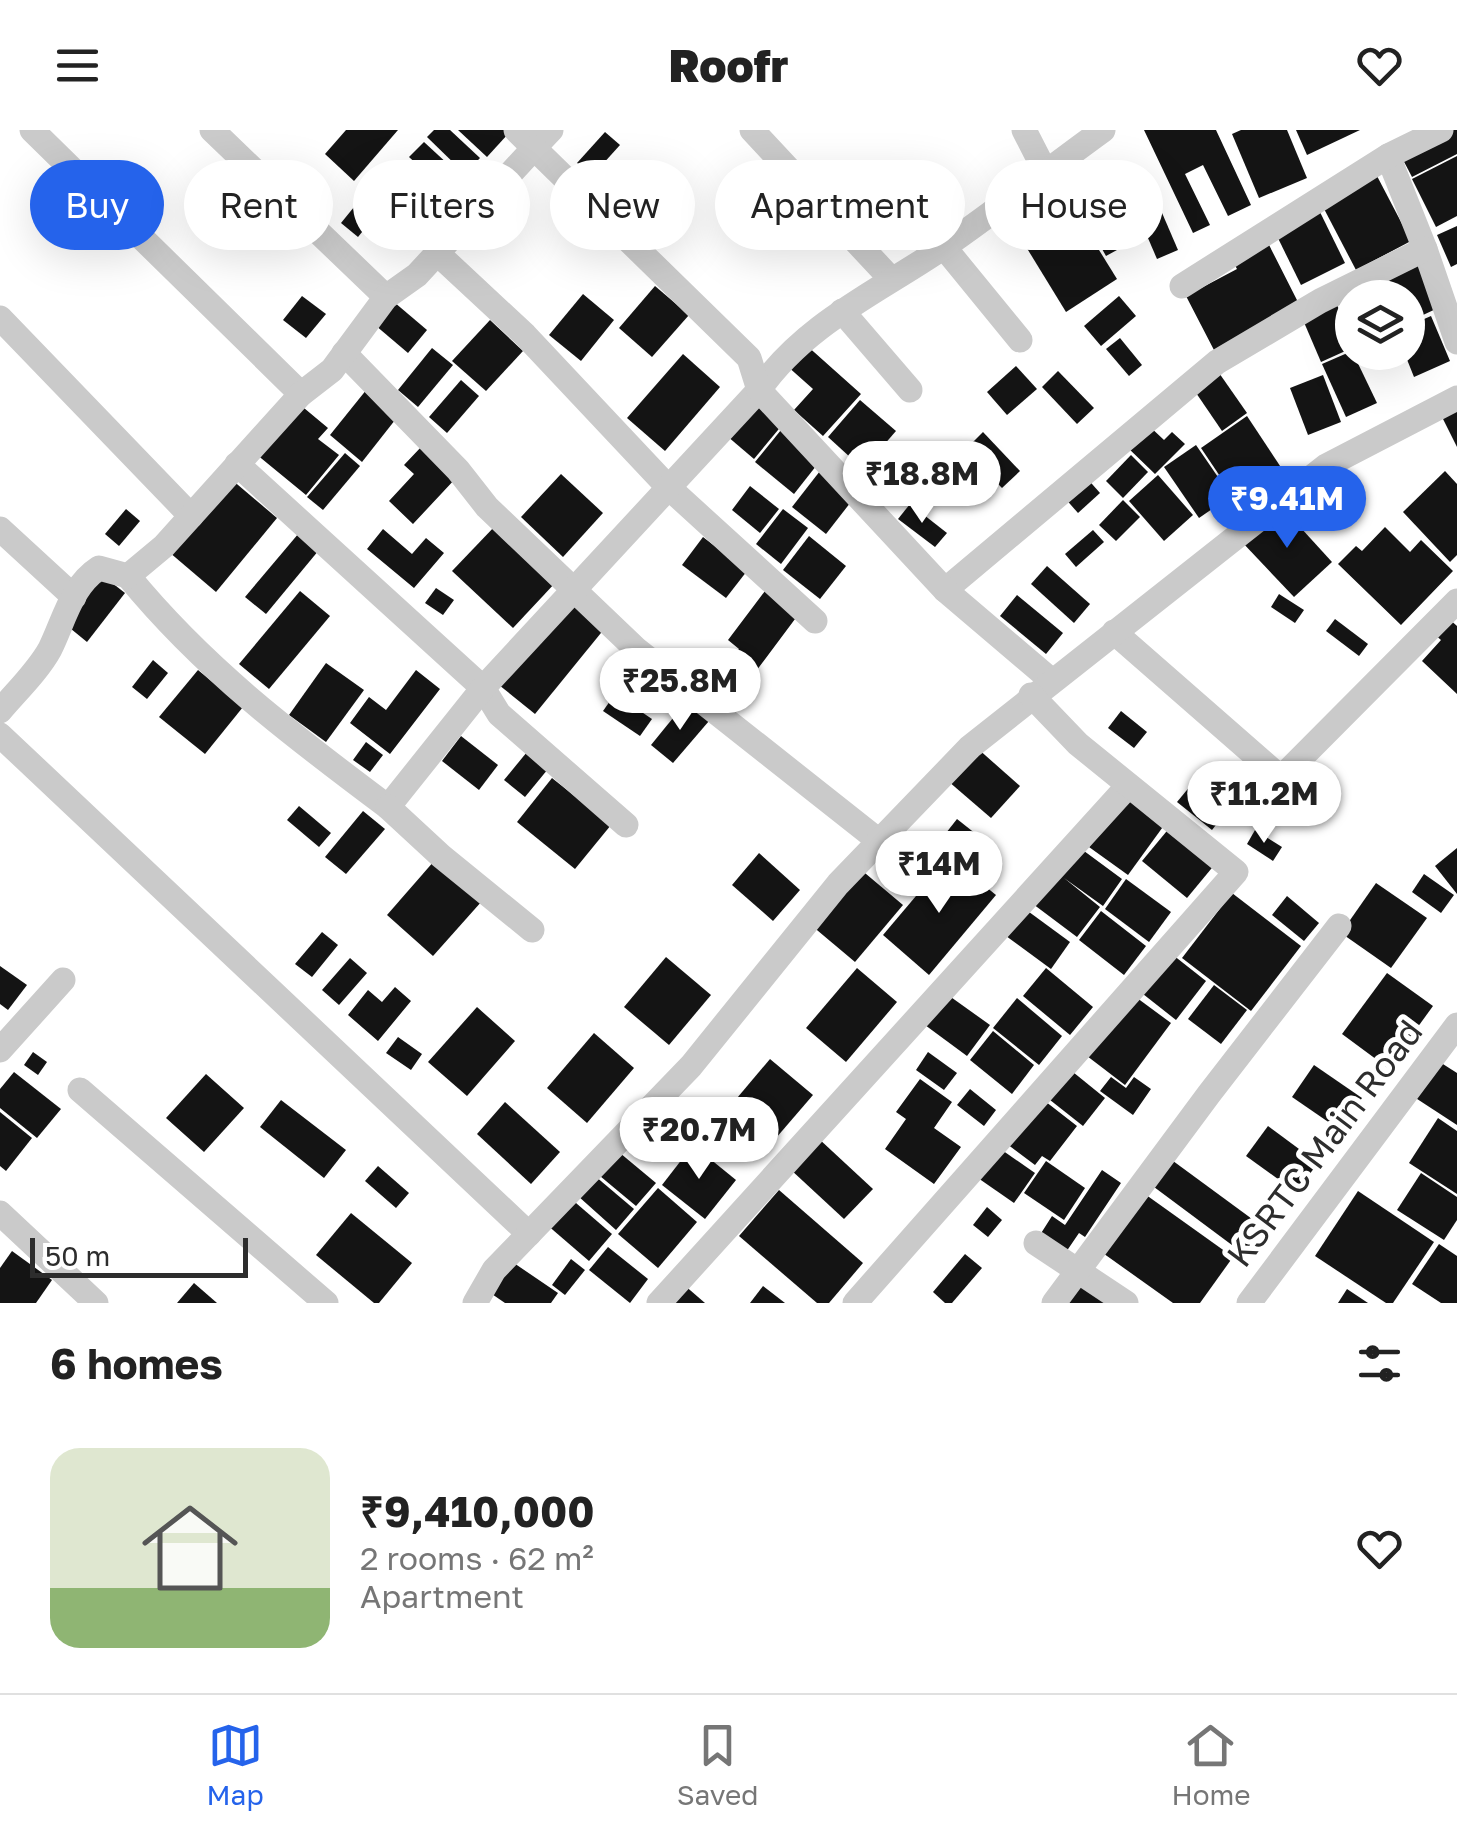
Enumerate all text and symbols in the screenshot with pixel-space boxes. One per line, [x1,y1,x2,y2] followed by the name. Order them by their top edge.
[50,38,105,93] icon: menu
[669,38,788,92] text: Roofr
[1352,38,1407,93] icon: heart
[30,160,164,250] chip: Buy
[184,160,333,250] chip: Rent
[353,160,530,250] chip: Filters
[550,160,695,250] chip: New
[715,160,965,250] chip: Apartment
[985,160,1163,250] chip: House
[1335,280,1425,370] map controls
[1335,280,1425,370] button: layers
[841,441,1003,526] pin: ₹18.8M
[865,454,979,492] text: ₹18.8M
[1206,466,1368,551] pin: ₹9.41M
[1230,479,1344,517] text: ₹9.41M
[599,648,761,733] pin: ₹25.8M
[622,661,738,699] text: ₹25.8M
[1183,761,1345,846] pin: ₹11.2M
[1209,774,1319,812] text: ₹11.2M
[880,831,998,916] pin: ₹14M
[897,844,981,882] text: ₹14M
[1218,1011,1430,1275] street label: KSRTC Main Road
[618,1097,780,1182] pin: ₹20.7M
[642,1110,756,1148] text: ₹20.7M
[30,1233,248,1278] scale bar
[45,1239,110,1272] text: 50 m
[1352,1336,1407,1391] icon: filters
[50,1338,223,1388] text: 6 homes
[360,1486,595,1536] text: ₹9,410,000
[130,1488,250,1608] icon: home
[1352,1521,1407,1576] icon: heart
[360,1539,594,1577] text: 2 rooms · 62 m²
[360,1577,524,1615] text: Apartment
[207,1718,264,1811] tab: Map
[677,1718,758,1811] tab: Saved
[1171,1718,1251,1811] tab: Home

